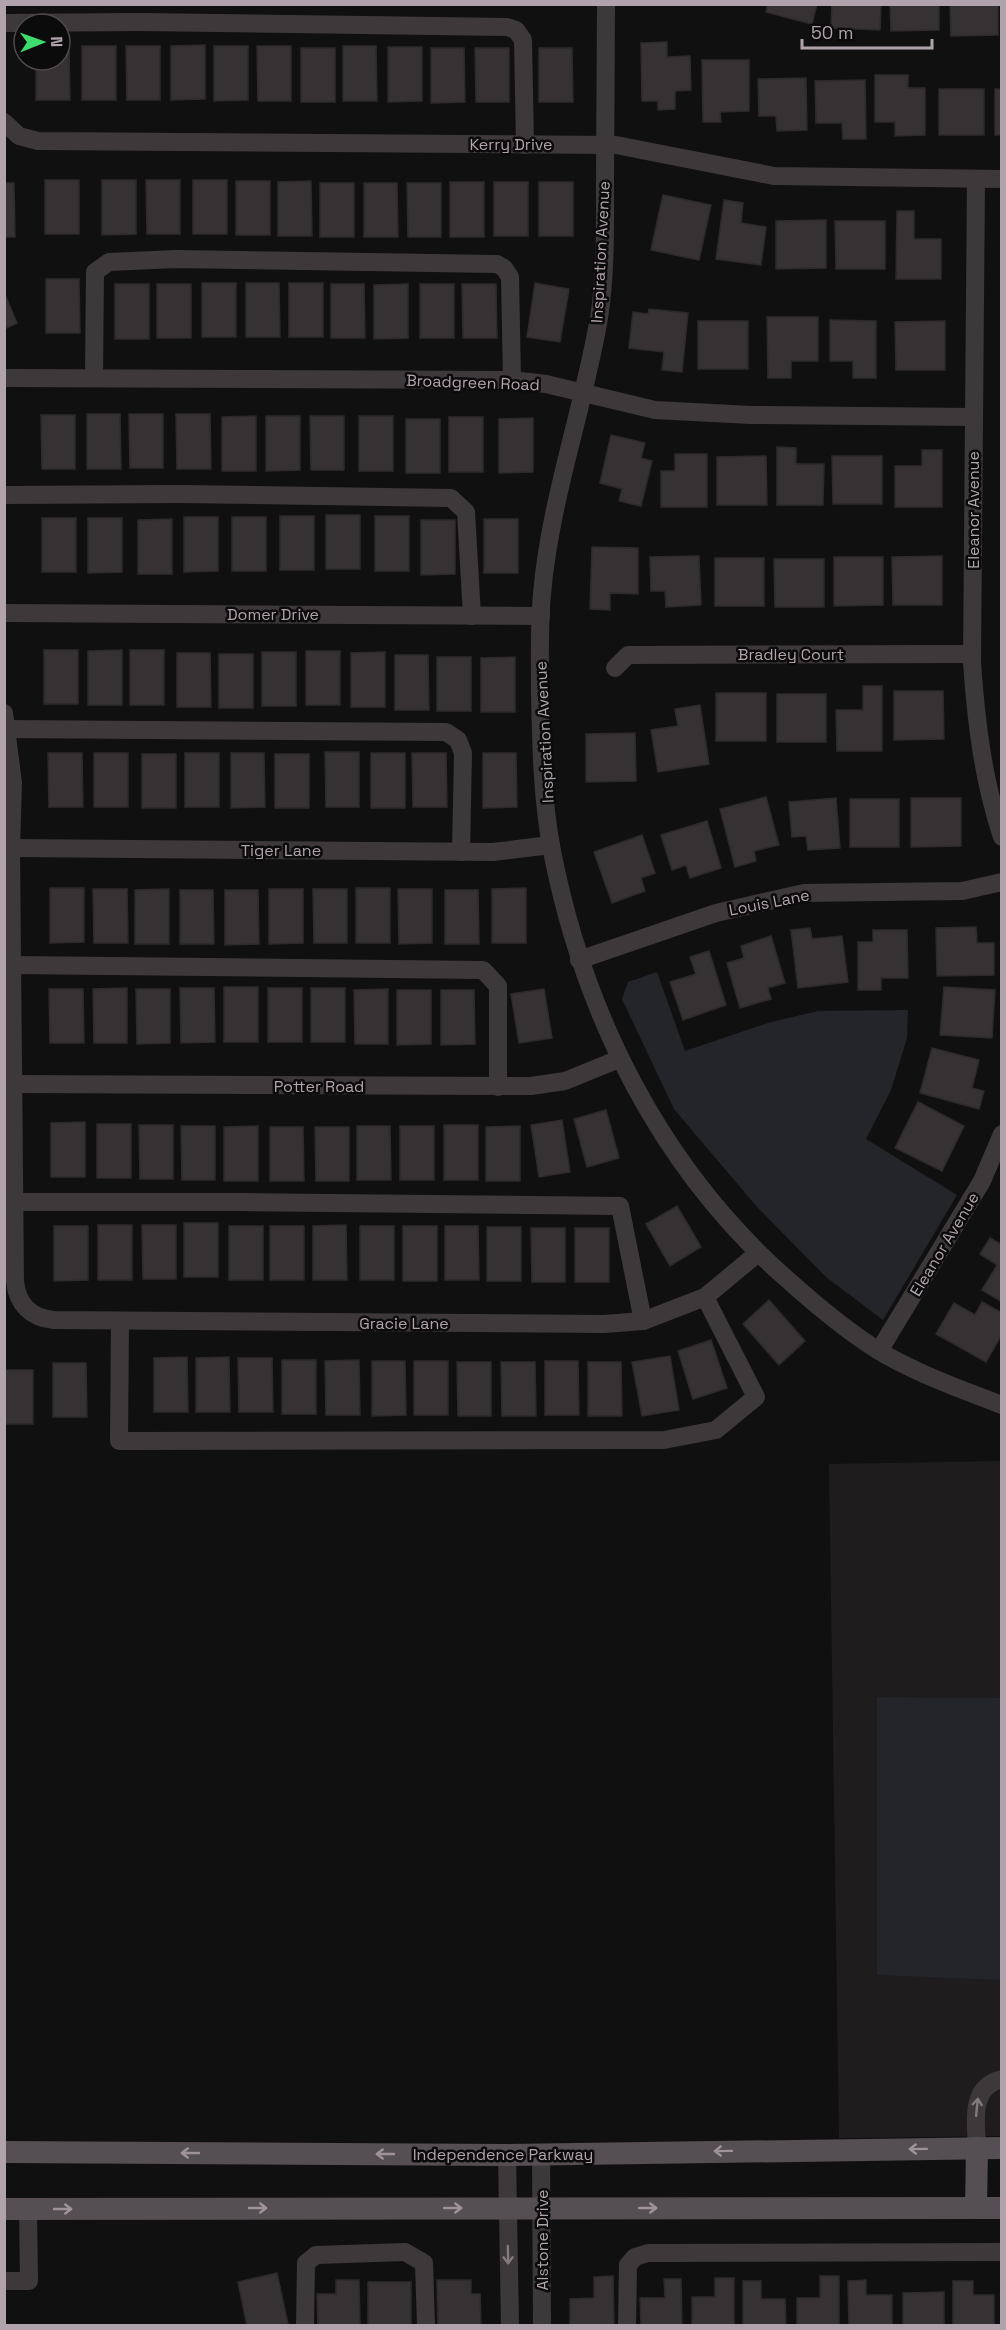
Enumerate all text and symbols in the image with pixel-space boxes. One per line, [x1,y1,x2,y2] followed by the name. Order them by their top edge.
[12,12,72,72] north arrow
[802,12,932,50] scale bar
[811,21,853,44] text: 50 m
[46,36,67,47] text: N
[469,134,553,155] street label: Kerry Drive
[586,180,615,324] street label: Inspiration Avenue
[406,370,540,395] street label: Broadgreen Road
[963,451,984,569] street label: Eleanor Avenue
[227,604,319,625] street label: Domer Drive
[738,644,844,665] street label: Bradley Court
[530,660,559,804] street label: Inspiration Avenue
[241,840,321,861] street label: Tiger Lane
[727,884,811,921] street label: Louis Lane
[274,1076,364,1097] street label: Potter Road
[905,1188,984,1300] street label: Eleanor Avenue
[359,1313,449,1334] street label: Gracie Lane
[972,2098,983,2118] one-way arrow
[909,2143,929,2155] one-way arrow
[413,2144,593,2165] street label: Independence Parkway
[714,2146,734,2157] one-way arrow
[181,2147,201,2159] one-way arrow
[376,2148,396,2160] one-way arrow
[532,2190,553,2290] street label: Alstone Drive
[247,2202,267,2214] one-way arrow
[442,2202,462,2214] one-way arrow
[637,2202,657,2214] one-way arrow
[52,2203,72,2215] one-way arrow
[503,2245,514,2265] one-way arrow

